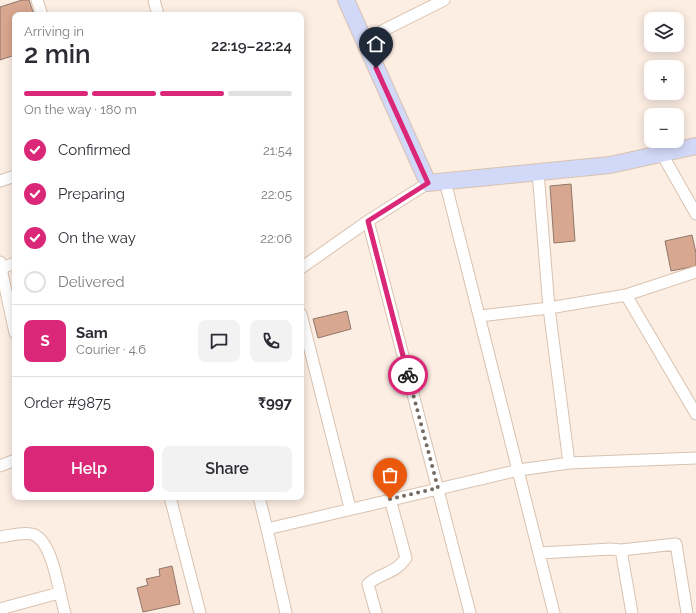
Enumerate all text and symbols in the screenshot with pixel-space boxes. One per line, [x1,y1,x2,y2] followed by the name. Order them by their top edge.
[644,12,684,148] map controls
[644,12,684,52] button: layers
[24,24,84,39] text: Arriving in
[359,27,393,68] pin
[365,33,387,55] icon: home
[211,37,292,55] text: 22:19–22:24
[24,39,91,69] text: 2 min
[644,60,684,100] button: +
[24,102,137,117] text: On the way · 180 m
[644,108,684,148] button: −
[24,139,46,161] icon: check
[58,141,131,159] text: Confirmed
[263,143,292,158] text: 21:54
[24,183,46,205] icon: check
[58,185,125,203] text: Preparing
[261,187,292,202] text: 22:05
[24,227,46,249] icon: check
[58,229,136,247] text: On the way
[260,231,292,246] text: 22:06
[58,273,125,291] text: Delivered
[198,320,240,362] button: chat
[250,320,292,362] button: phone
[76,324,108,342] text: Sam
[40,332,50,350] text: S
[76,342,146,357] text: Courier · 4.6
[388,355,428,395] courier
[397,364,419,386] icon: bike
[24,394,111,412] text: Order #9875
[258,394,292,412] text: ₹997
[24,446,154,492] button: Help
[162,446,292,492] button: Share
[373,458,407,499] pin
[379,464,401,486] icon: bag

